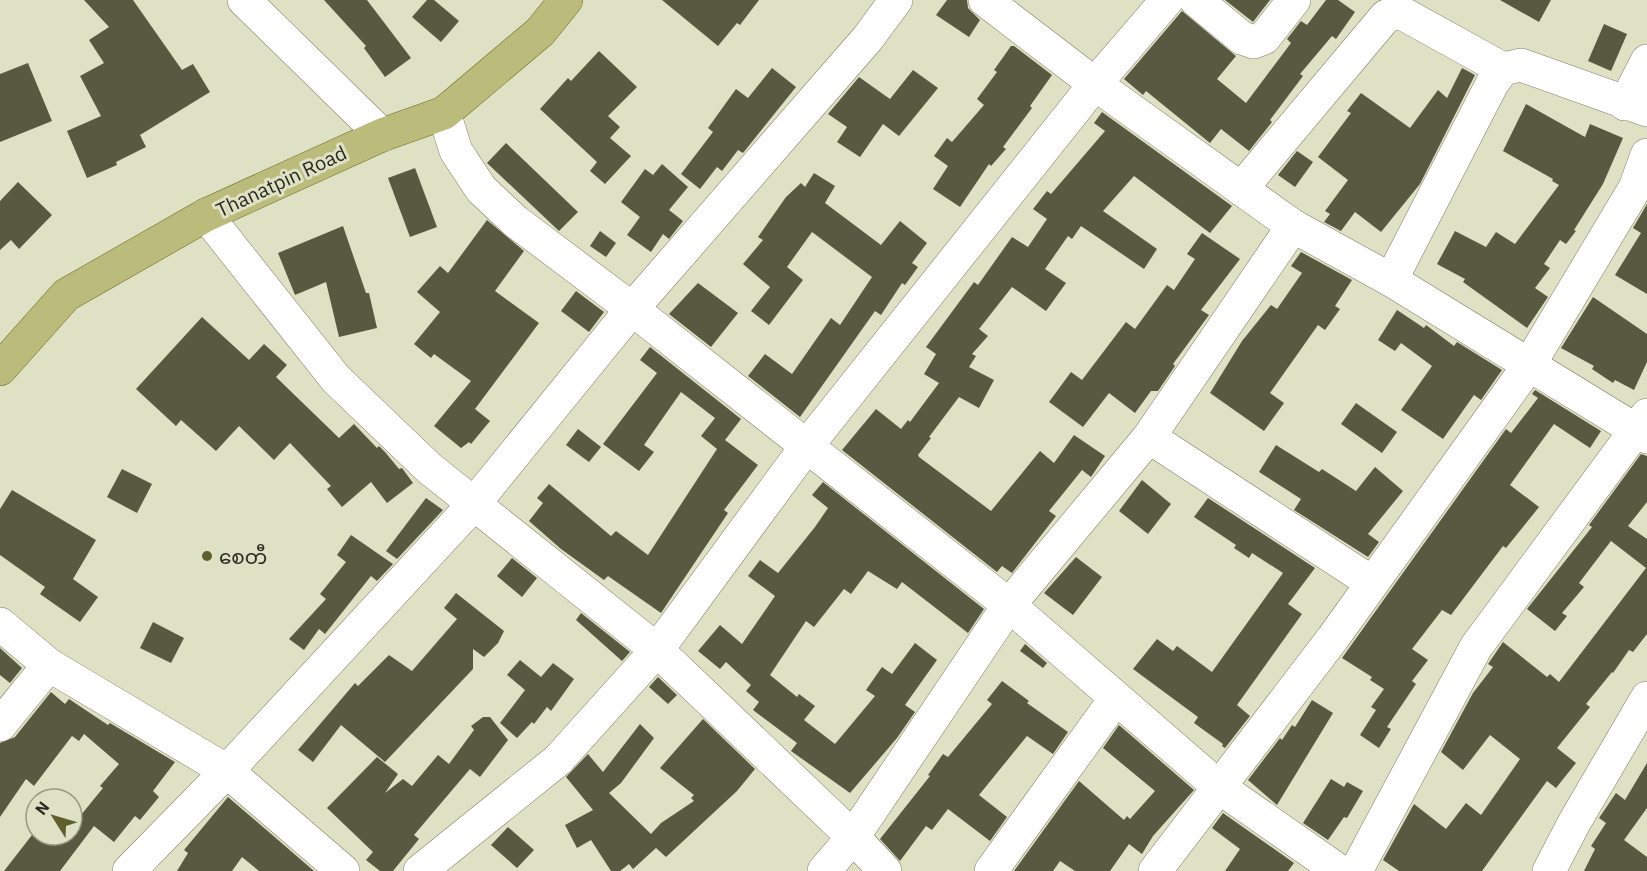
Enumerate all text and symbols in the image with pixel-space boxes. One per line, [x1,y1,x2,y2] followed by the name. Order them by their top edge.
[211,139,351,223] street label: Thanatpin Road
[219,543,267,570] place label: စေတီ
[200,549,214,563] marker: စေတီ
[24,787,84,847] north arrow
[31,797,53,819] text: N

